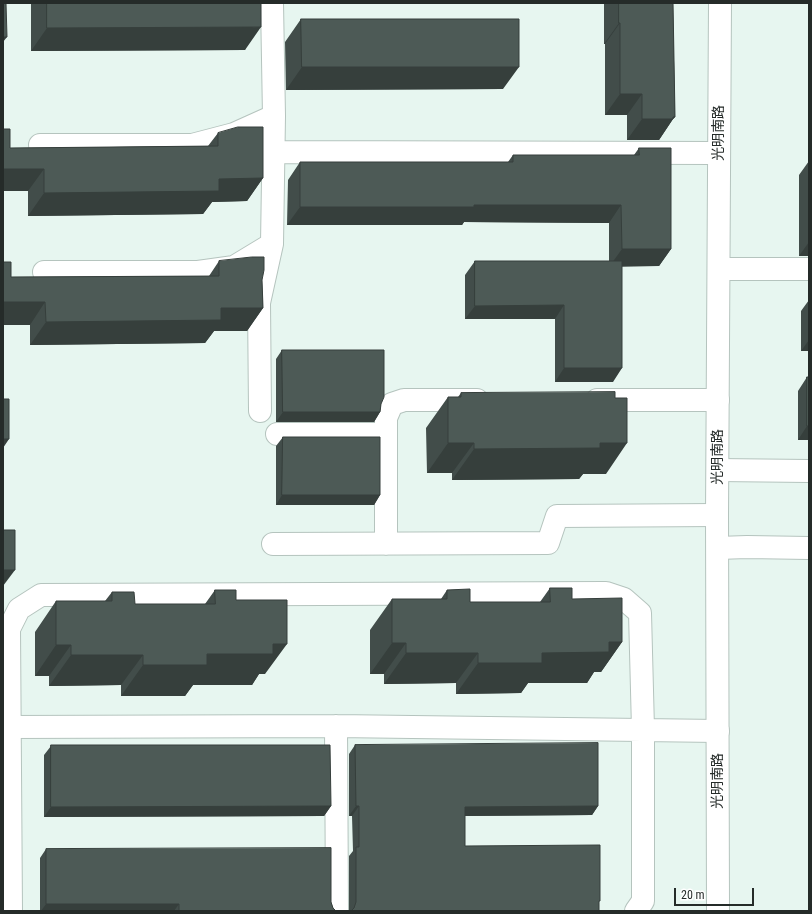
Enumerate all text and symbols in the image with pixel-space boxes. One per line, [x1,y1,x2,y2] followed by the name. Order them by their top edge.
[711,105,727,161] street label: 光明南路
[710,429,726,485] street label: 光明南路
[710,753,726,809] street label: 光明南路
[676,880,756,906] scale bar
[681,888,705,902] text: 20 m

